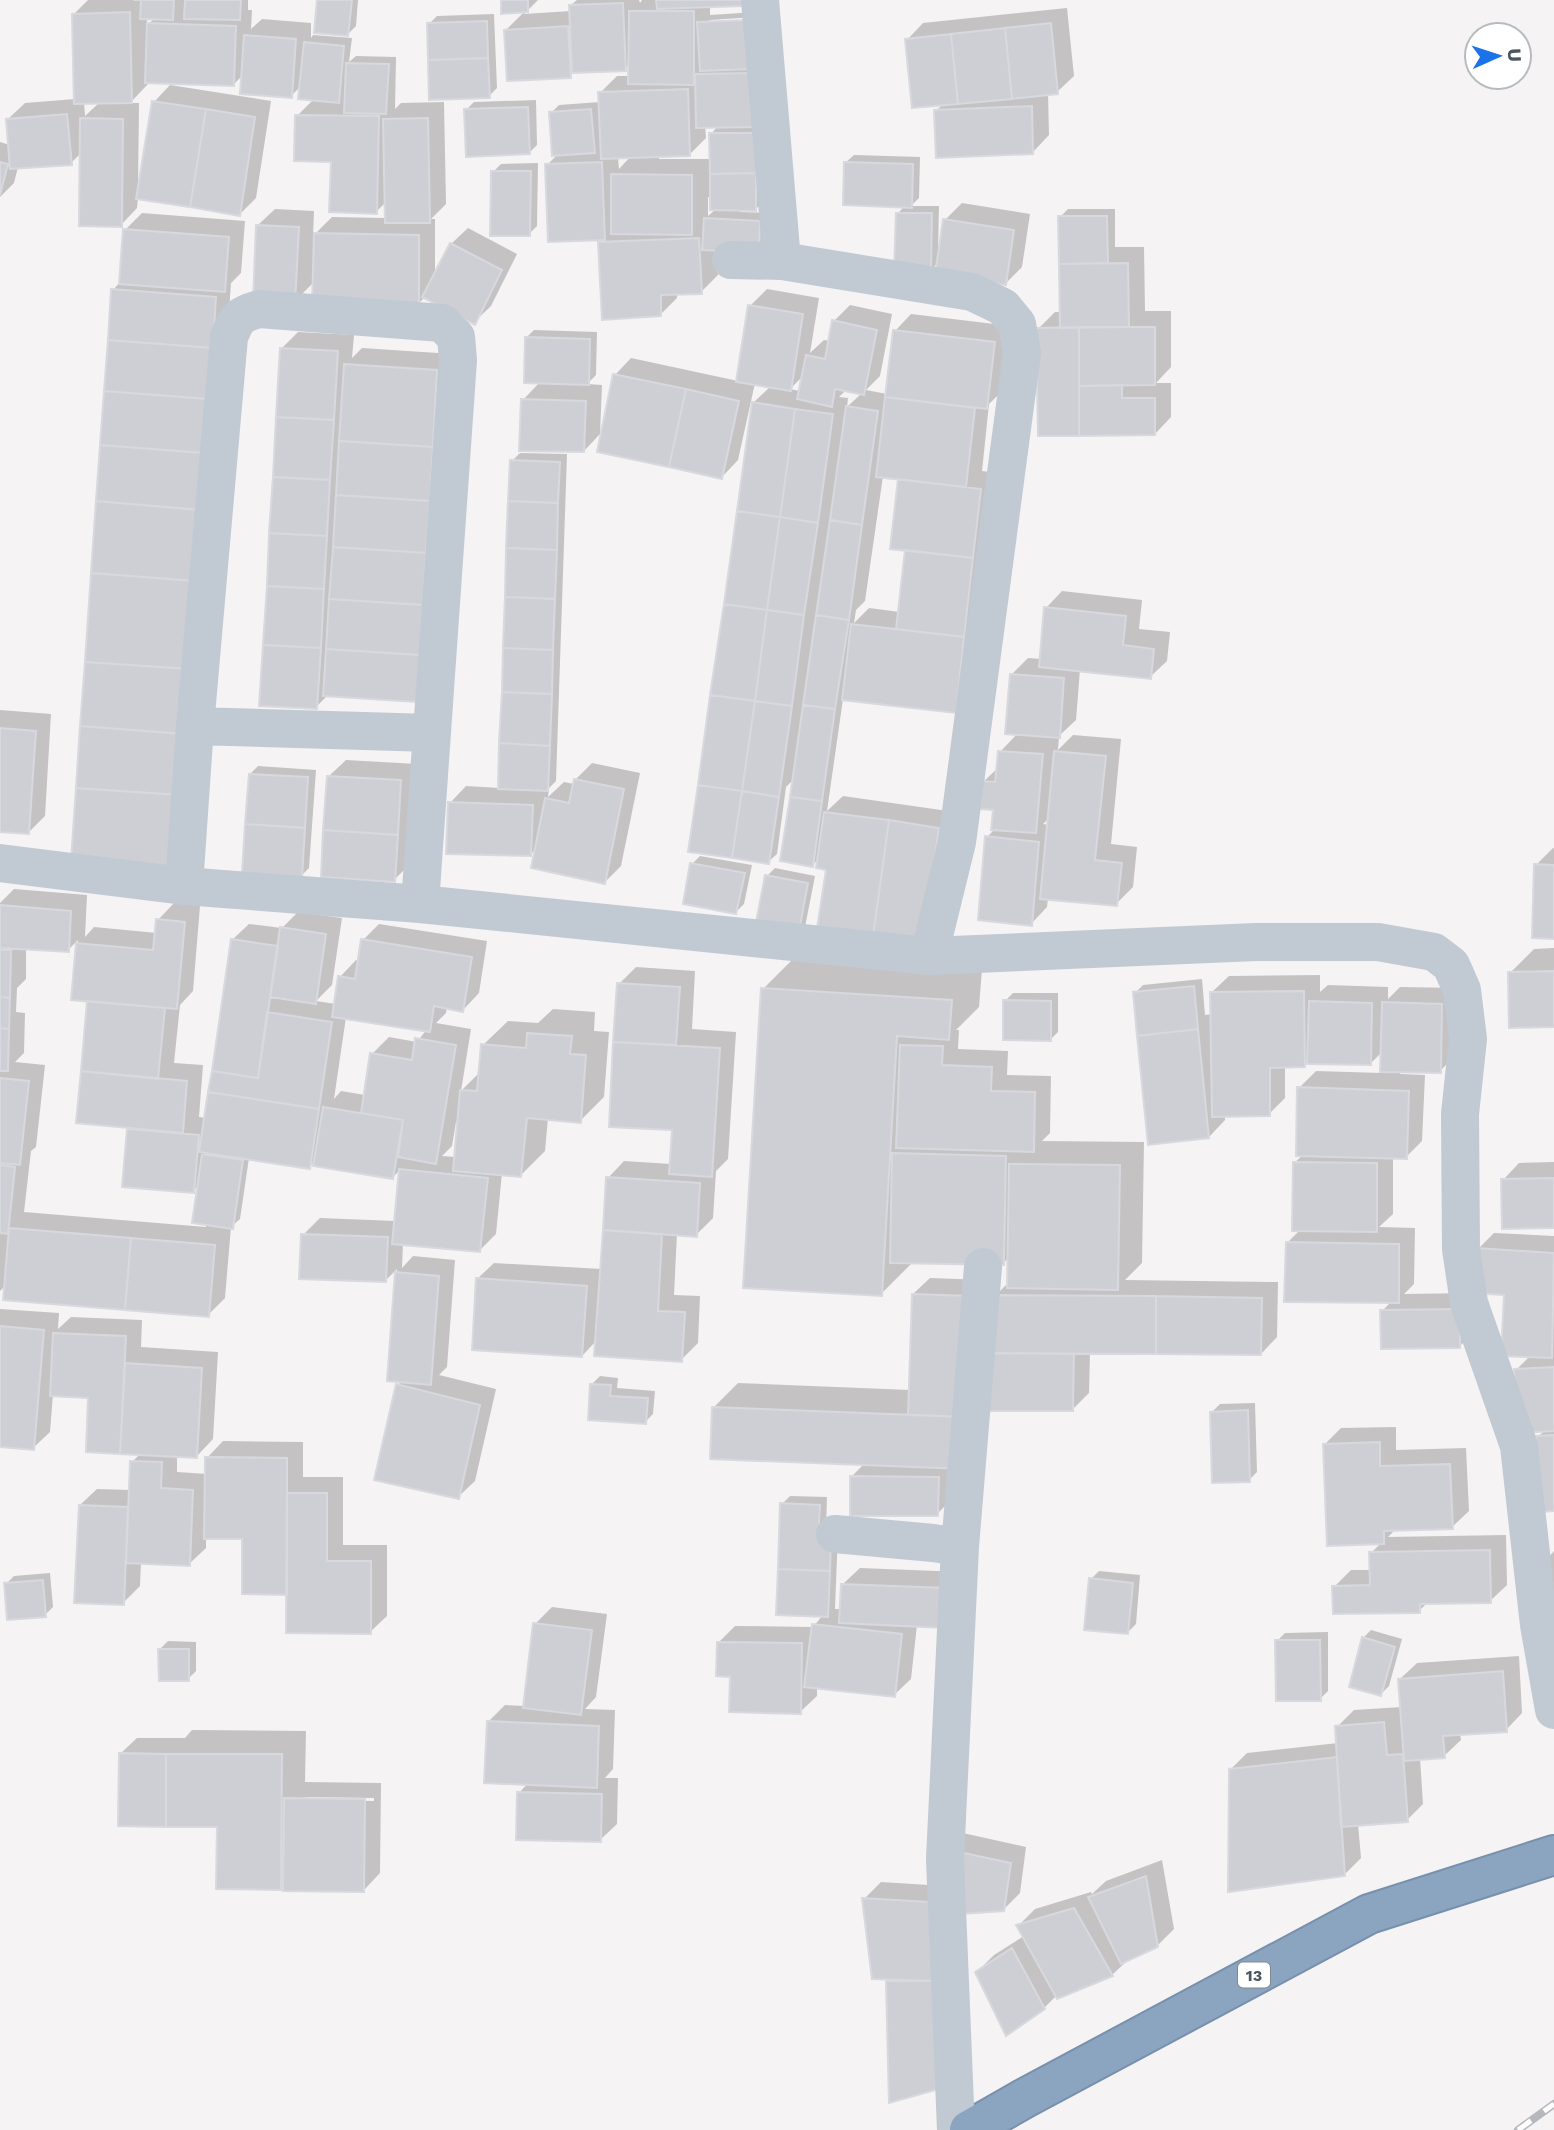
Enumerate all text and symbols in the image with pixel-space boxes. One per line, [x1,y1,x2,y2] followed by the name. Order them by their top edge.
[1463,21,1533,91] north arrow
[1503,48,1526,62] text: U
[1238,1963,1270,1988] road number: 13

